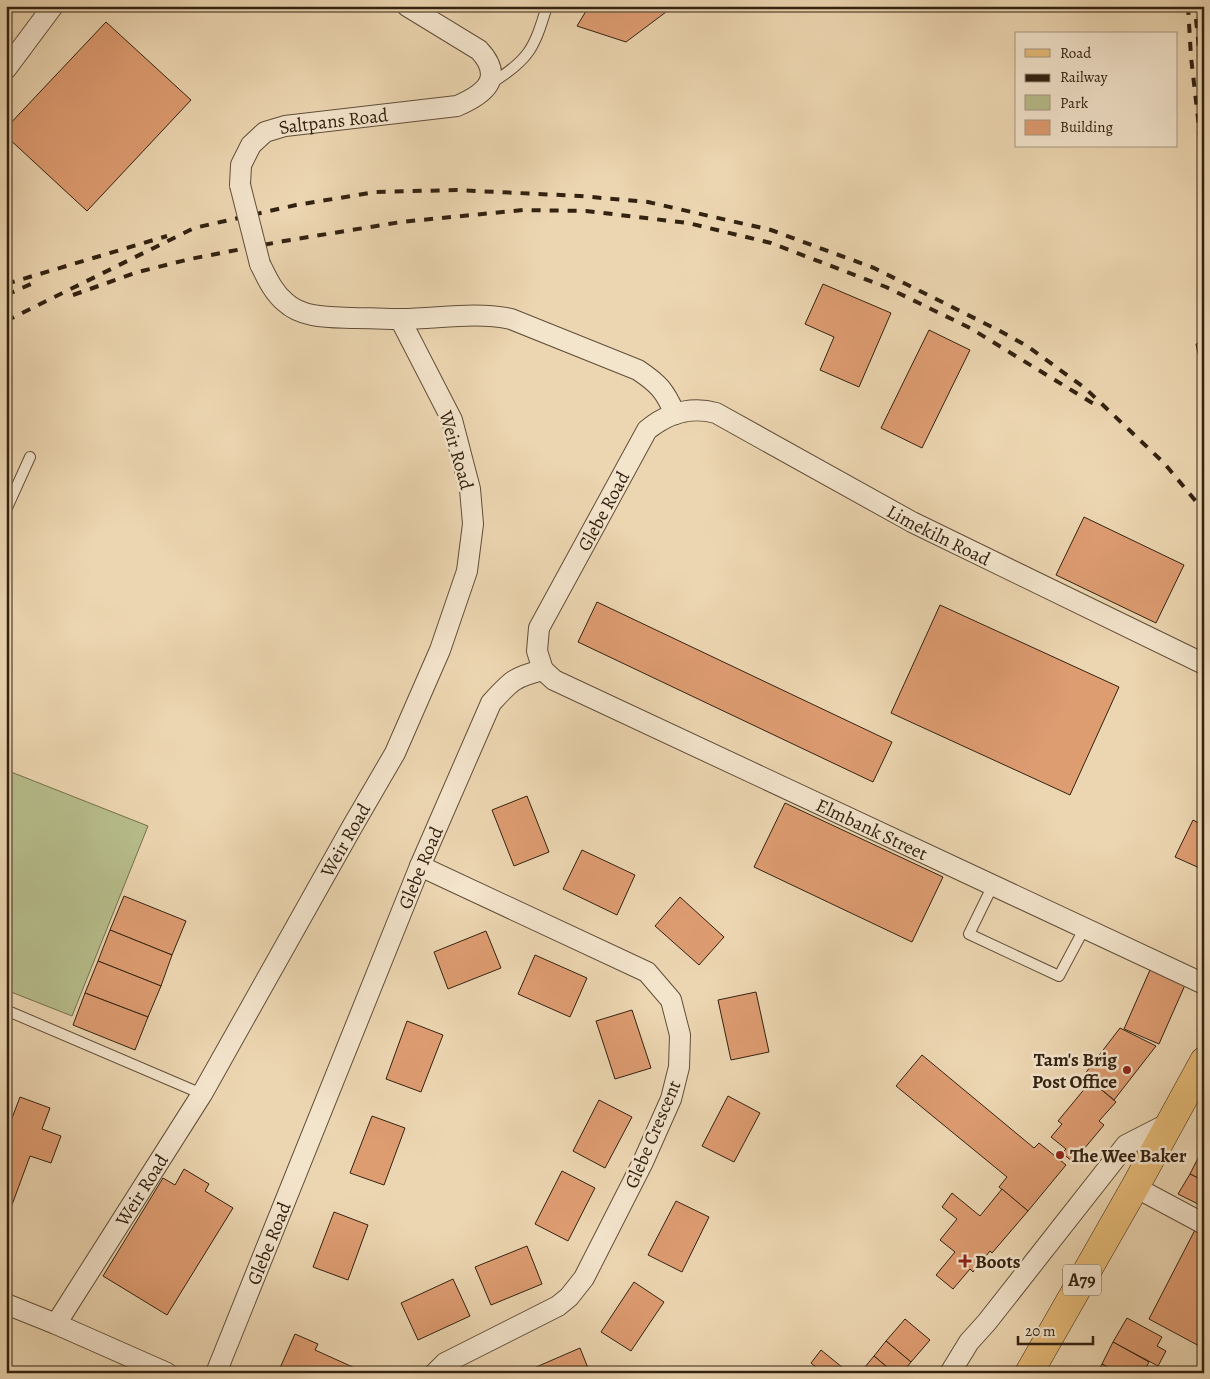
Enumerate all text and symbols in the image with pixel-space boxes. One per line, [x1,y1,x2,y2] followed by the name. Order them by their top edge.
[1015,32,1178,148] legend
[1060,43,1092,63] text: Road
[1060,67,1108,87] text: Railway
[1060,93,1089,113] text: Park
[276,102,390,141] street label: Saltpans Road
[1060,117,1113,137] text: Building
[432,407,480,493] street label: Weir Road
[572,466,636,556] street label: Glebe Road
[882,499,995,573] street label: Limekiln Road
[812,792,932,867] street label: Elmbank Street
[314,798,377,883] street label: Weir Road
[392,822,450,913] street label: Glebe Road
[1032,1047,1117,1095] place label: Tam's Brig Post Office
[1121,1064,1133,1076] marker: Tam's Brig Post Office
[618,1076,687,1193] street label: Glebe Crescent
[1070,1143,1187,1169] place label: The Wee Baker
[109,1149,175,1232] street label: Weir Road
[1054,1149,1066,1161] marker: The Wee Baker
[241,1197,298,1289] street label: Glebe Road
[975,1249,1021,1275] place label: Boots
[959,1255,971,1267] marker: Boots
[1063,1264,1101,1296] road number: A79
[1018,1314,1092,1346] scale bar
[1025,1321,1056,1341] text: 20 m

